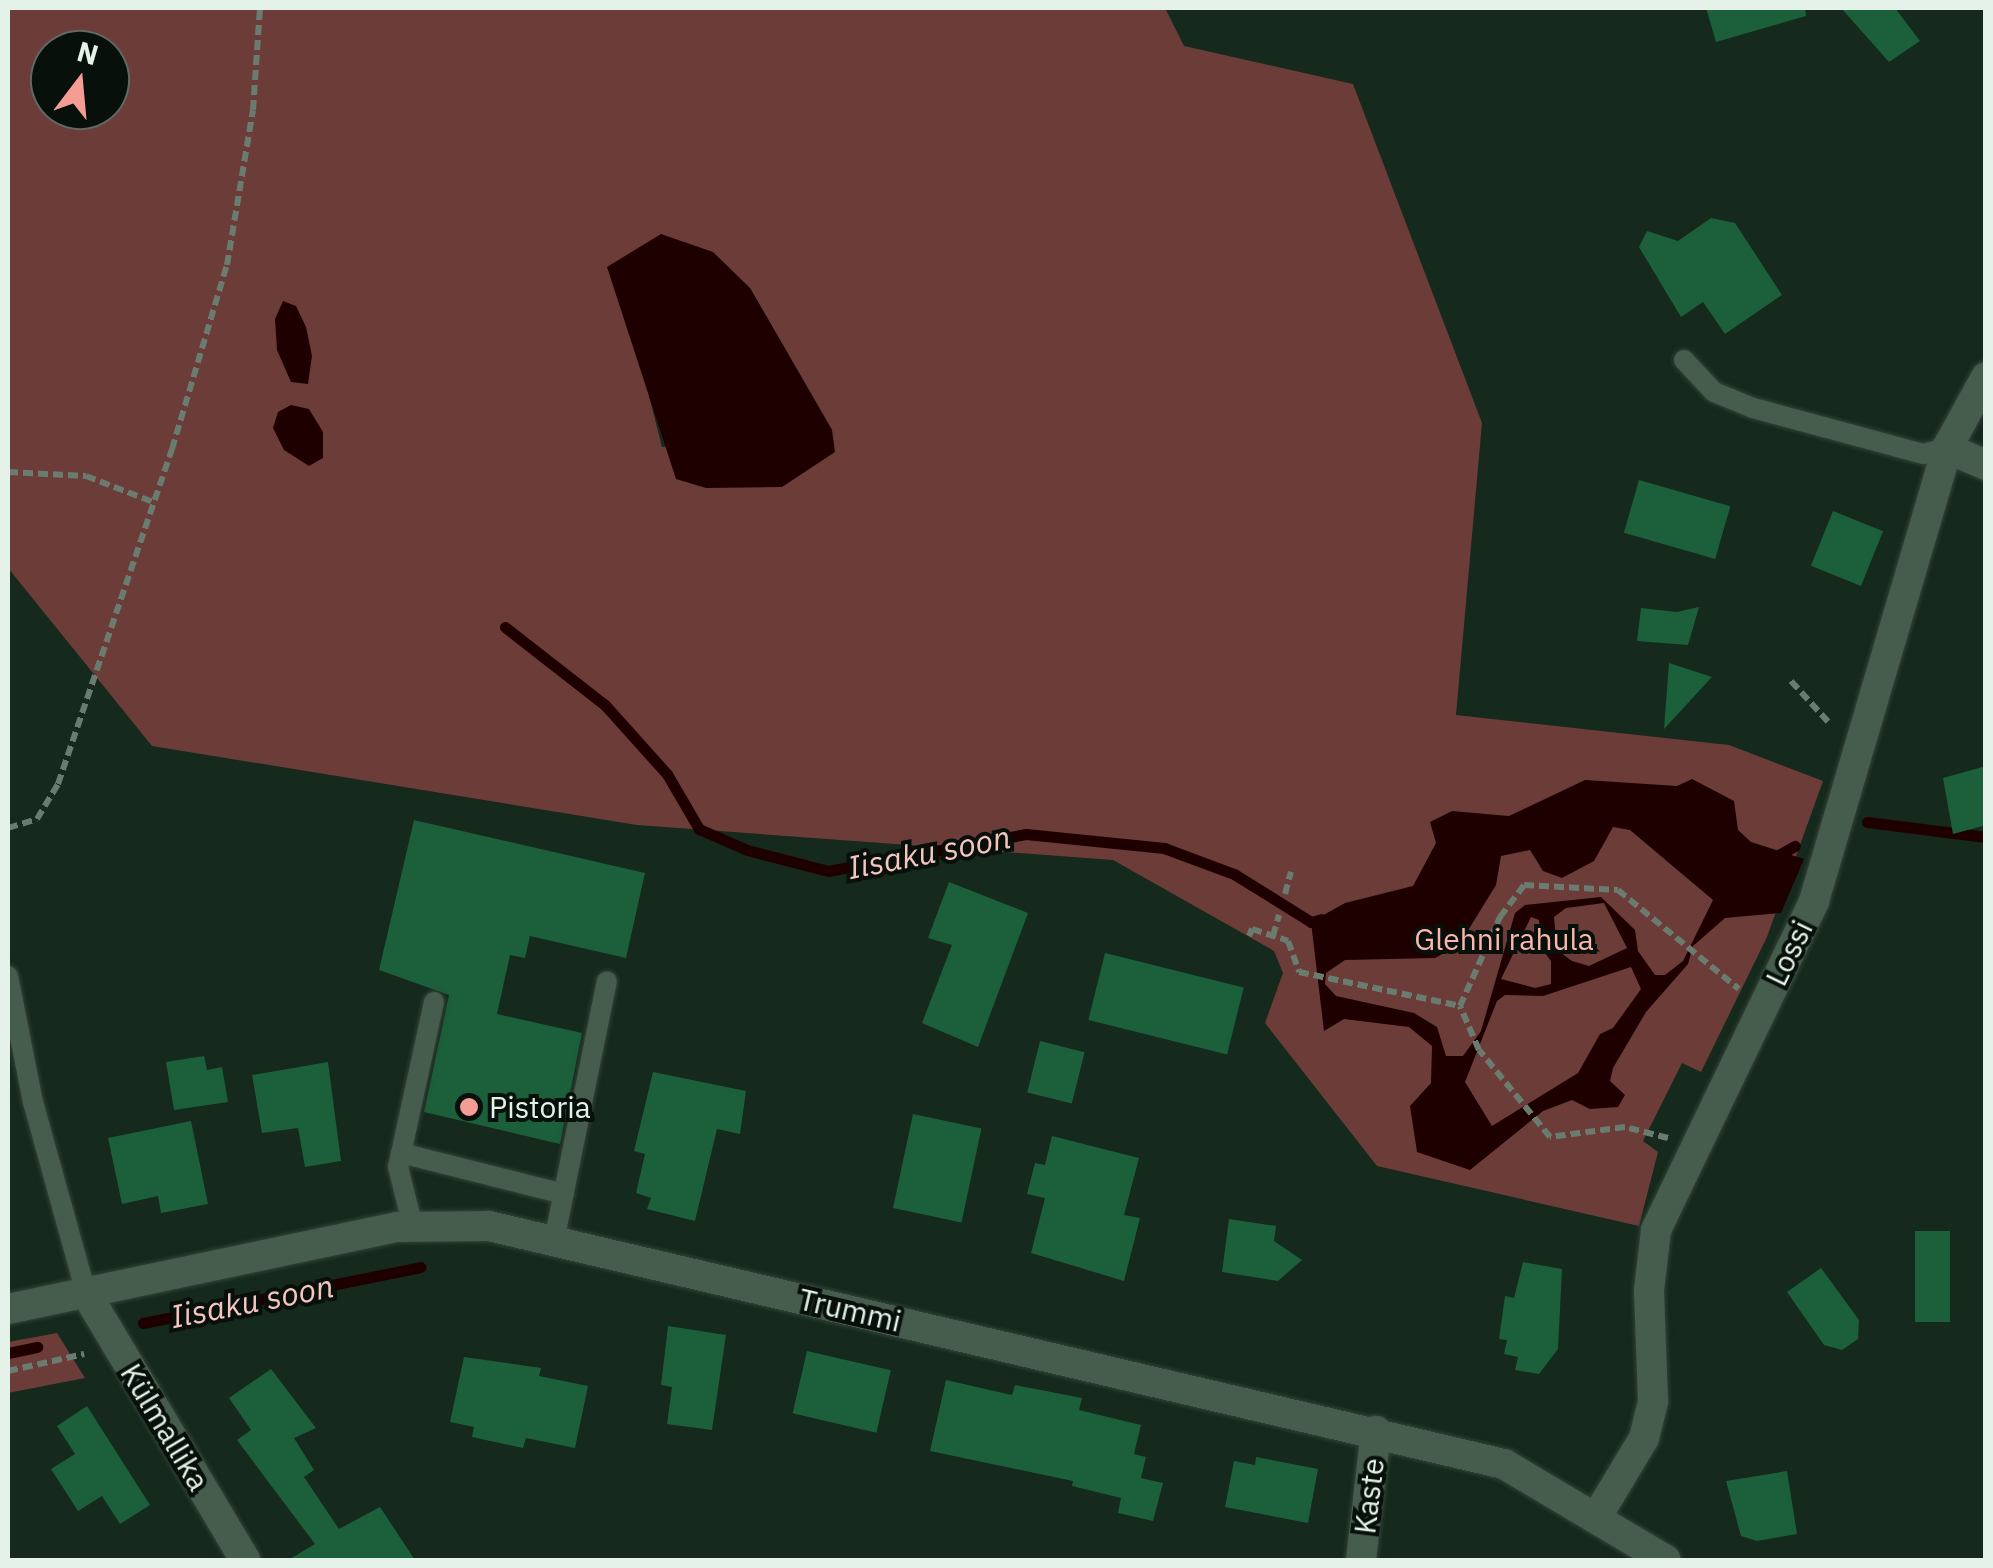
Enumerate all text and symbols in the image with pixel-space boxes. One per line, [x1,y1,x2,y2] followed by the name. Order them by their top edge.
[30,30,130,130] north arrow
[73,32,103,73] text: N
[844,817,1014,887] water label: Iisaku soon
[1758,915,1820,991] street label: Lossi
[1414,921,1594,957] park label: Glehni rahula
[489,1089,591,1125] place label: Pistoria
[458,1096,480,1118] marker: Pistoria
[167,1266,337,1336] water label: Iisaku soon
[795,1281,905,1339] street label: Trummi
[113,1357,217,1497] street label: Külmallika
[1347,1456,1391,1536] street label: Kaste

